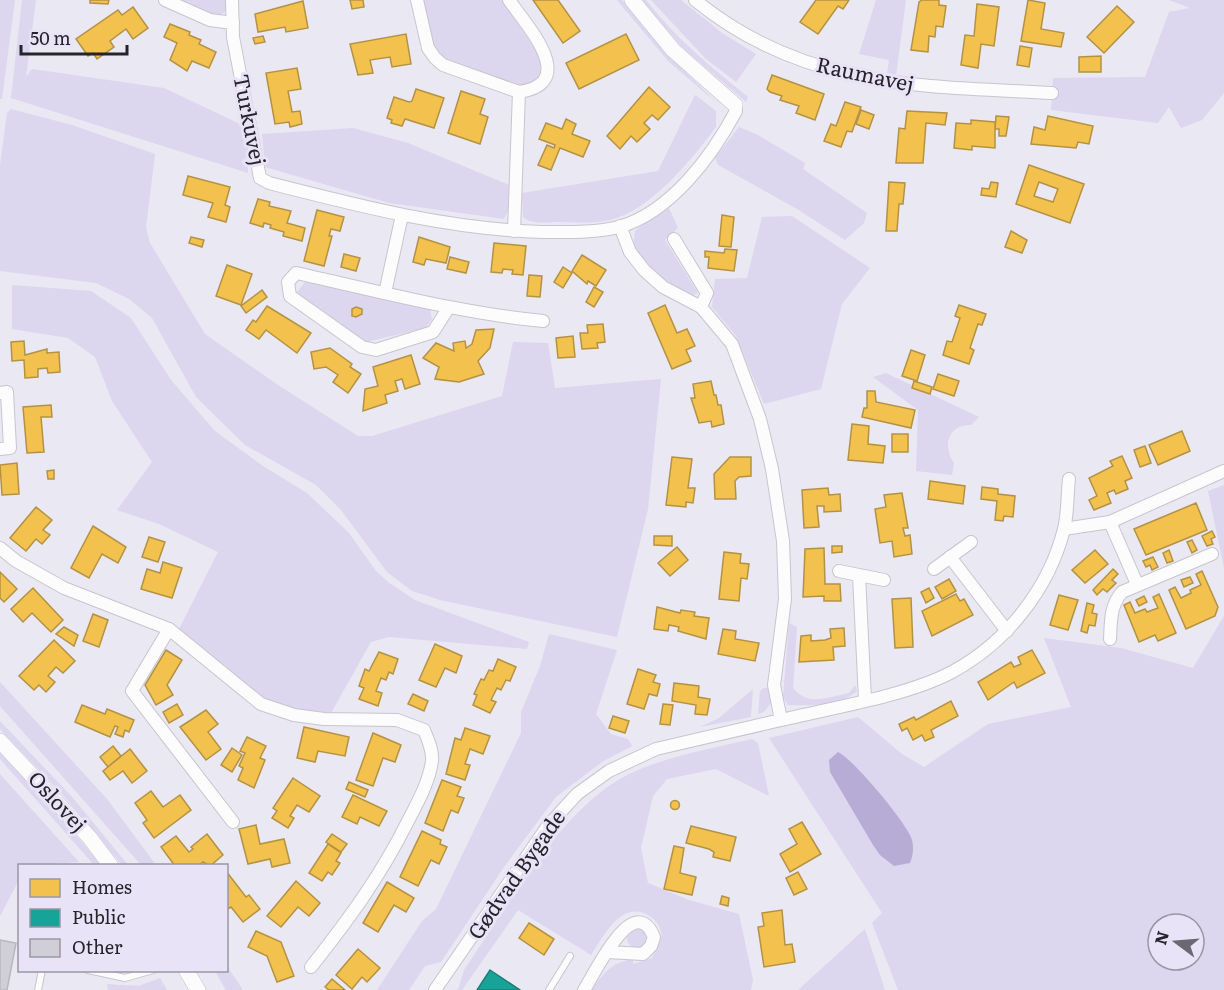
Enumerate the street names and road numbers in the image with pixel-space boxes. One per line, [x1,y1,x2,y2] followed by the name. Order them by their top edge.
[814,47,917,98] street label: Raumavej
[227,71,275,168] street label: Turkuvej
[22,763,95,838] street label: Oslovej
[459,802,571,945] street label: Gødvad Bygade

